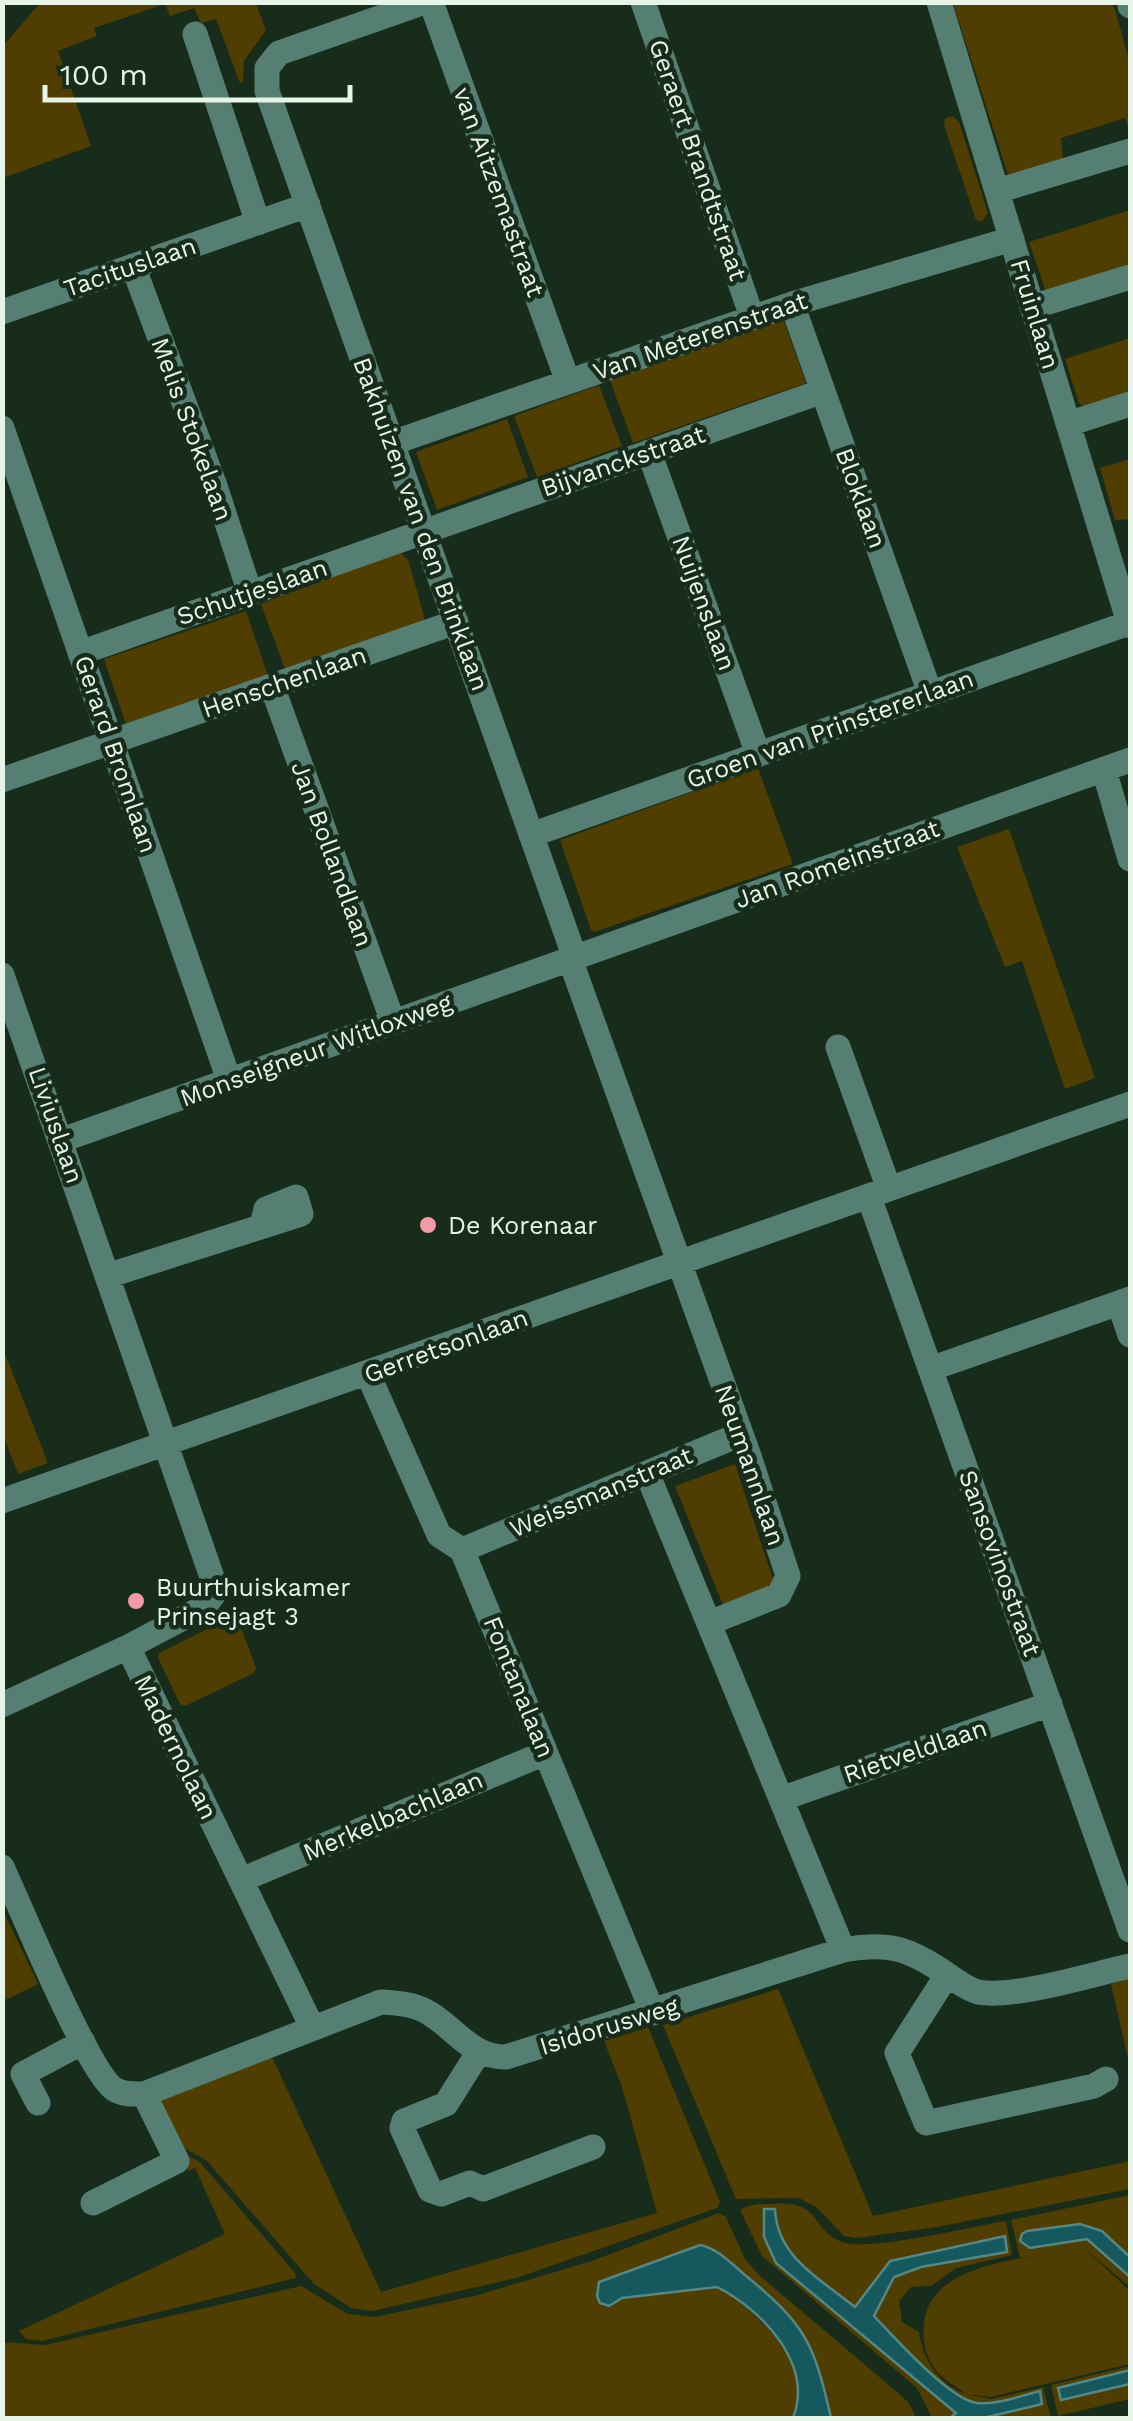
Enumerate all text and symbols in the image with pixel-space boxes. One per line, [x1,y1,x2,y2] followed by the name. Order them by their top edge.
[643,36,753,285] street label: Geraert Brandtstraat
[45,40,350,102] scale bar
[60,57,148,92] text: 100 m
[448,83,551,301] street label: van Aitzemastraat
[60,231,200,303] street label: Tacituslaan
[1005,256,1065,372] street label: Fruinlaan
[589,286,811,386] street label: Van Meterenstraat
[145,334,239,524] street label: Melis Stokelaan
[347,354,495,694] street label: Bakhuizen van den Brinklaan
[537,419,709,503] street label: Bijvanckstraat
[829,444,893,552] street label: Bloklaan
[666,532,742,674] street label: Nuijenslaan
[173,553,331,631] street label: Schutjeslaan
[198,640,370,724] street label: Henschenlaan
[69,651,163,857] street label: Gerard Bromlaan
[683,664,977,794] street label: Groen van Prinstererlaan
[285,757,379,951] street label: Jan Bollandlaan
[731,813,944,914] street label: Jan Romeinstraat
[176,987,456,1113] street label: Monseigneur Witloxweg
[23,1063,89,1187] street label: Liviuslaan
[448,1211,598,1240] place label: De Korenaar
[417,1214,439,1236] marker: De Korenaar
[360,1303,532,1389] street label: Gerretsonlaan
[709,1381,791,1549] street label: Neumannlaan
[505,1440,697,1544] street label: Weissmanstraat
[953,1466,1047,1660] street label: Sansovinostraat
[156,1573,350,1631] place label: Buurthuiskamer Prinsejagt 3
[125,1590,147,1612] marker: Buurthuiskamer Prinsejagt 3
[477,1612,561,1762] street label: Fontanalaan
[128,1670,224,1824] street label: Madernolaan
[839,1713,991,1789] street label: Rietveldlaan
[299,1765,487,1867] street label: Merkelbachlaan
[536,1991,683,2061] street label: Isidorusweg

